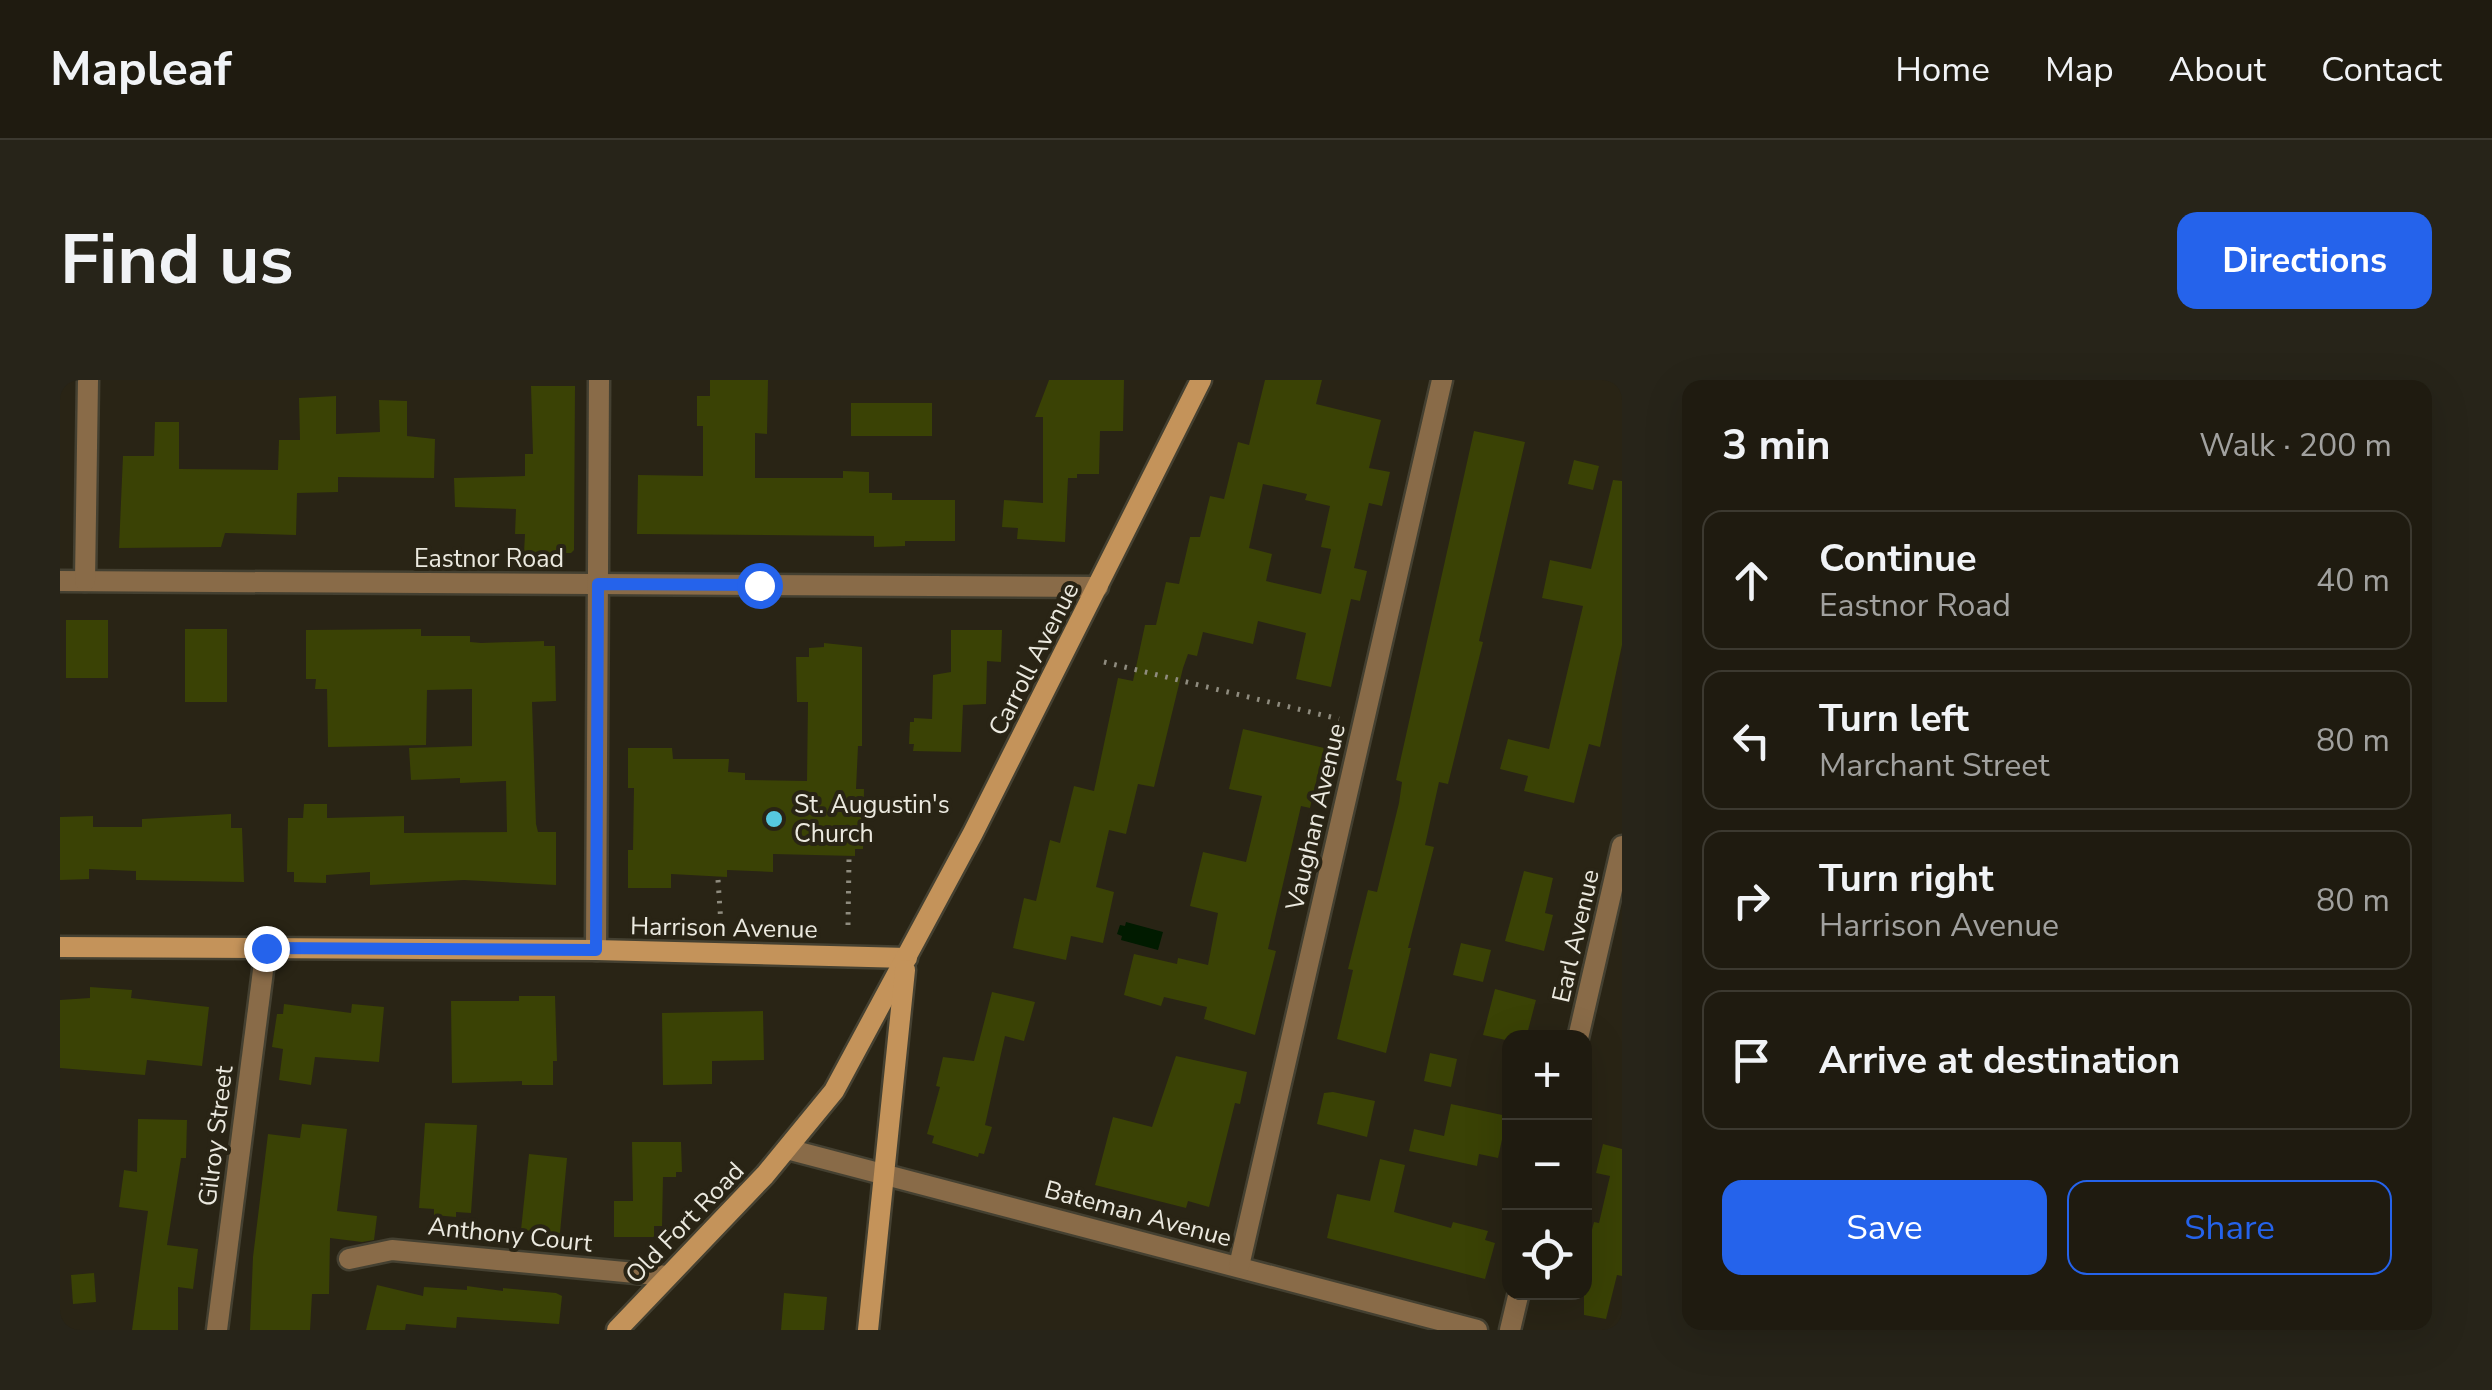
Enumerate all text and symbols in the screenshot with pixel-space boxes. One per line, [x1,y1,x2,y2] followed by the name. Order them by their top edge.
[50,36,232,102] text: Mapleaf
[1895,46,1990,93] text: Home
[2045,46,2114,93] text: Map
[2169,46,2266,93] text: About
[2321,46,2442,93] text: Contact
[60,212,294,308] text: Find us
[2177,212,2432,309] button: Directions
[1722,417,1831,474] text: 3 min
[2199,424,2392,467] text: Walk · 200 m
[1819,533,1977,584] text: Continue
[414,542,564,576] street label: Eastnor Road
[1724,553,1779,608] icon: ahead
[2316,559,2390,602] text: 40 m
[737,563,783,609] route start
[981,577,1087,741] street label: Carroll Avenue
[1819,584,2011,627] text: Eastnor Road
[1819,693,1969,744] text: Turn left
[1724,713,1779,768] icon: left
[2316,719,2390,762] text: 80 m
[1278,720,1354,915] street label: Vaughan Avenue
[1819,744,2049,787] text: Marchant Street
[794,788,950,851] place label: St. Augustin's Church
[763,808,785,830] marker: St. Augustin's Church
[1819,853,1994,904] text: Turn right
[1544,866,1608,1006] street label: Earl Avenue
[1724,873,1779,928] icon: right
[2316,879,2390,922] text: 80 m
[1819,904,2059,947] text: Harrison Avenue
[630,909,818,947] street label: Harrison Avenue
[244,926,290,972] route end
[1502,1030,1592,1300] map controls
[1502,1030,1592,1120] button: +
[1724,1033,1779,1088] icon: arrive
[1819,1035,2180,1086] text: Arrive at destination
[191,1064,242,1208] street label: Gilroy Street
[1502,1120,1592,1210] button: −
[618,1155,752,1291] street label: Old Fort Road
[1041,1173,1235,1255] street label: Bateman Avenue
[1722,1180,2047,1275] button: Save
[2067,1180,2392,1275] button: Share
[426,1209,594,1261] street label: Anthony Court
[1502,1210,1592,1300] button: locate

